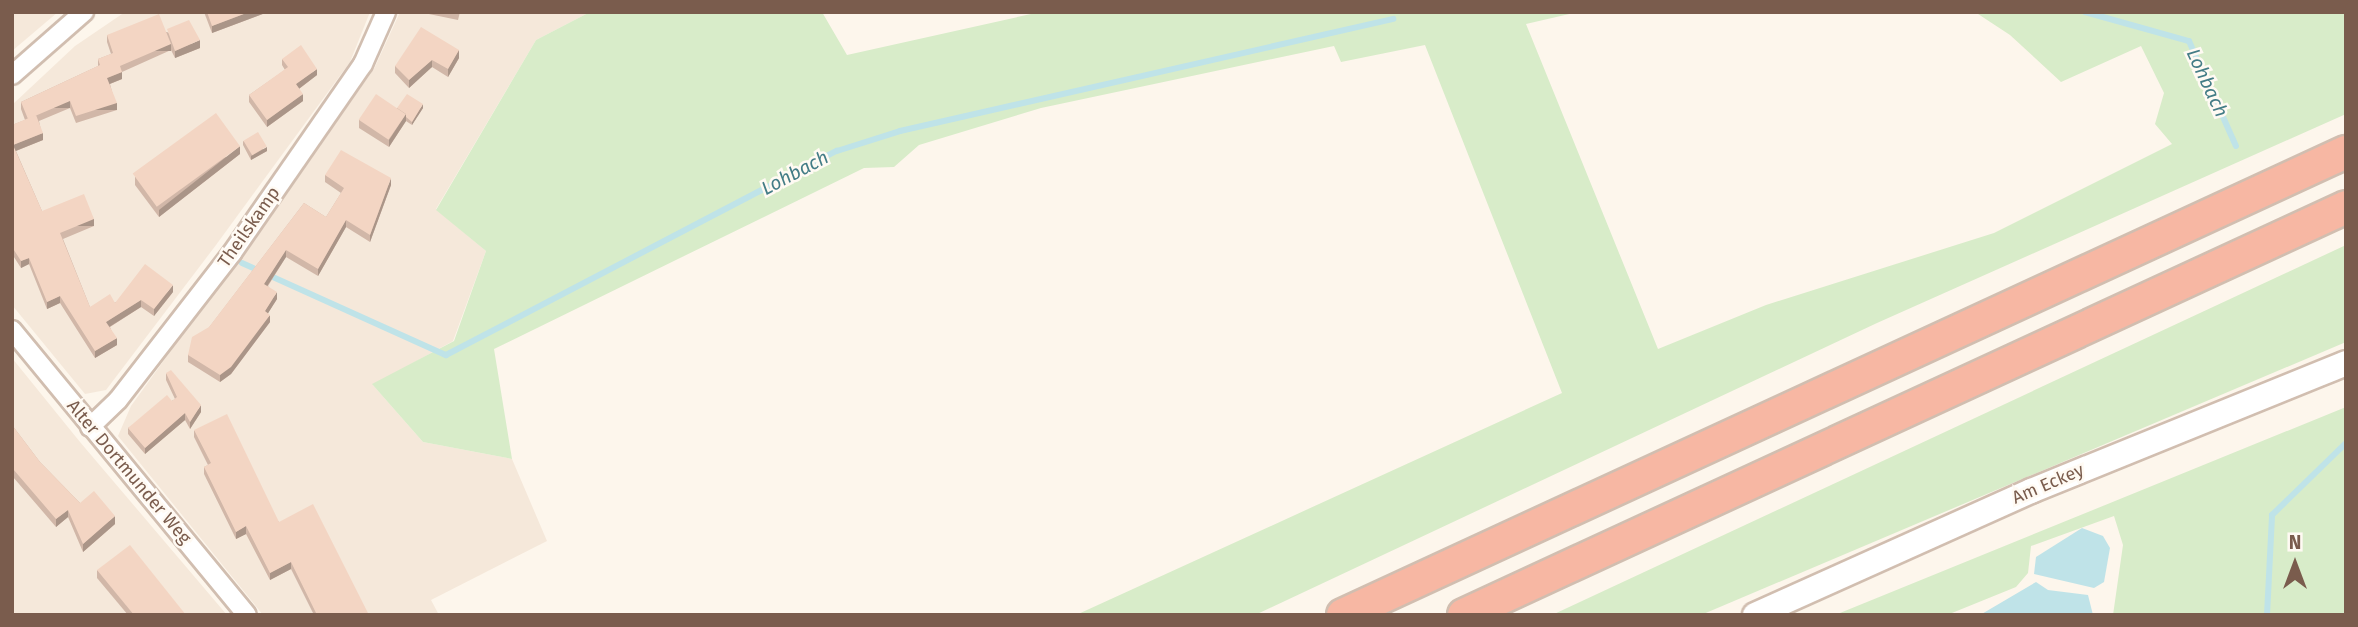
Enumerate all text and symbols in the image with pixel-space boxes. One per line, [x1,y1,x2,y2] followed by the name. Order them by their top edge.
[2181,45,2233,121] water label: Lohbach
[758,146,832,200] water label: Lohbach
[213,183,285,271] street label: Theilskamp
[62,396,196,548] street label: Alter Dortmunder Weg
[2009,459,2087,509] street label: Am Eckey
[2260,529,2330,599] north arrow
[2289,531,2301,554] text: N

